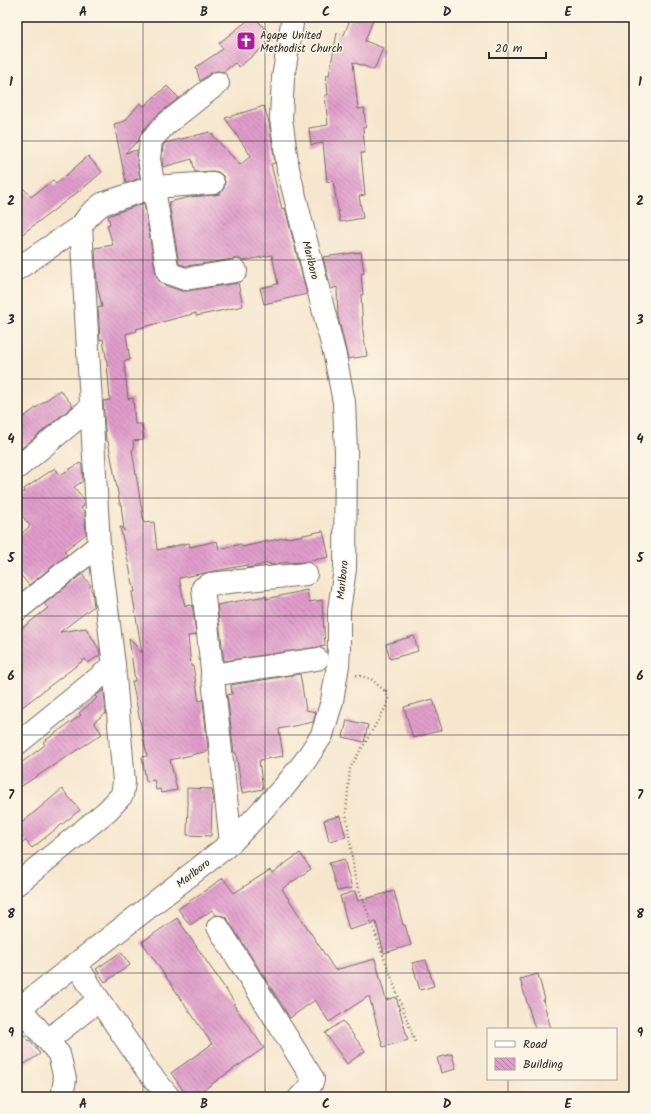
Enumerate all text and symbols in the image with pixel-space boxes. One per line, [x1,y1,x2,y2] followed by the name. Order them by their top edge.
[79,2,87,23] text: A
[200,2,208,23] text: B
[322,2,330,23] text: C
[443,2,452,23] text: D
[564,2,572,23] text: E
[260,27,343,58] place label: Agape United Methodist Church
[235,30,257,52] church icon: Agape United Methodist Church
[489,34,546,60] scale bar
[495,39,523,58] text: 20 m
[9,72,13,93] text: 1
[638,72,642,93] text: 1
[7,191,15,212] text: 2
[636,191,644,212] text: 2
[297,239,324,282] street label: Marlboro
[6,310,15,331] text: 3
[635,310,644,331] text: 3
[7,429,15,450] text: 4
[636,429,644,450] text: 4
[7,548,16,569] text: 5
[636,548,645,569] text: 5
[332,559,354,601] street label: Marlboro
[7,666,15,687] text: 6
[636,666,644,687] text: 6
[8,785,15,806] text: 7
[637,785,644,806] text: 7
[172,855,215,893] street label: Marlboro
[7,904,15,925] text: 8
[636,904,644,925] text: 8
[8,1023,15,1044] text: 9
[637,1023,644,1044] text: 9
[487,1028,617,1080] legend
[523,1035,548,1054] text: Road
[523,1055,563,1074] text: Building
[79,1094,87,1114] text: A
[200,1094,208,1114] text: B
[322,1094,330,1114] text: C
[443,1094,452,1114] text: D
[564,1094,572,1114] text: E

